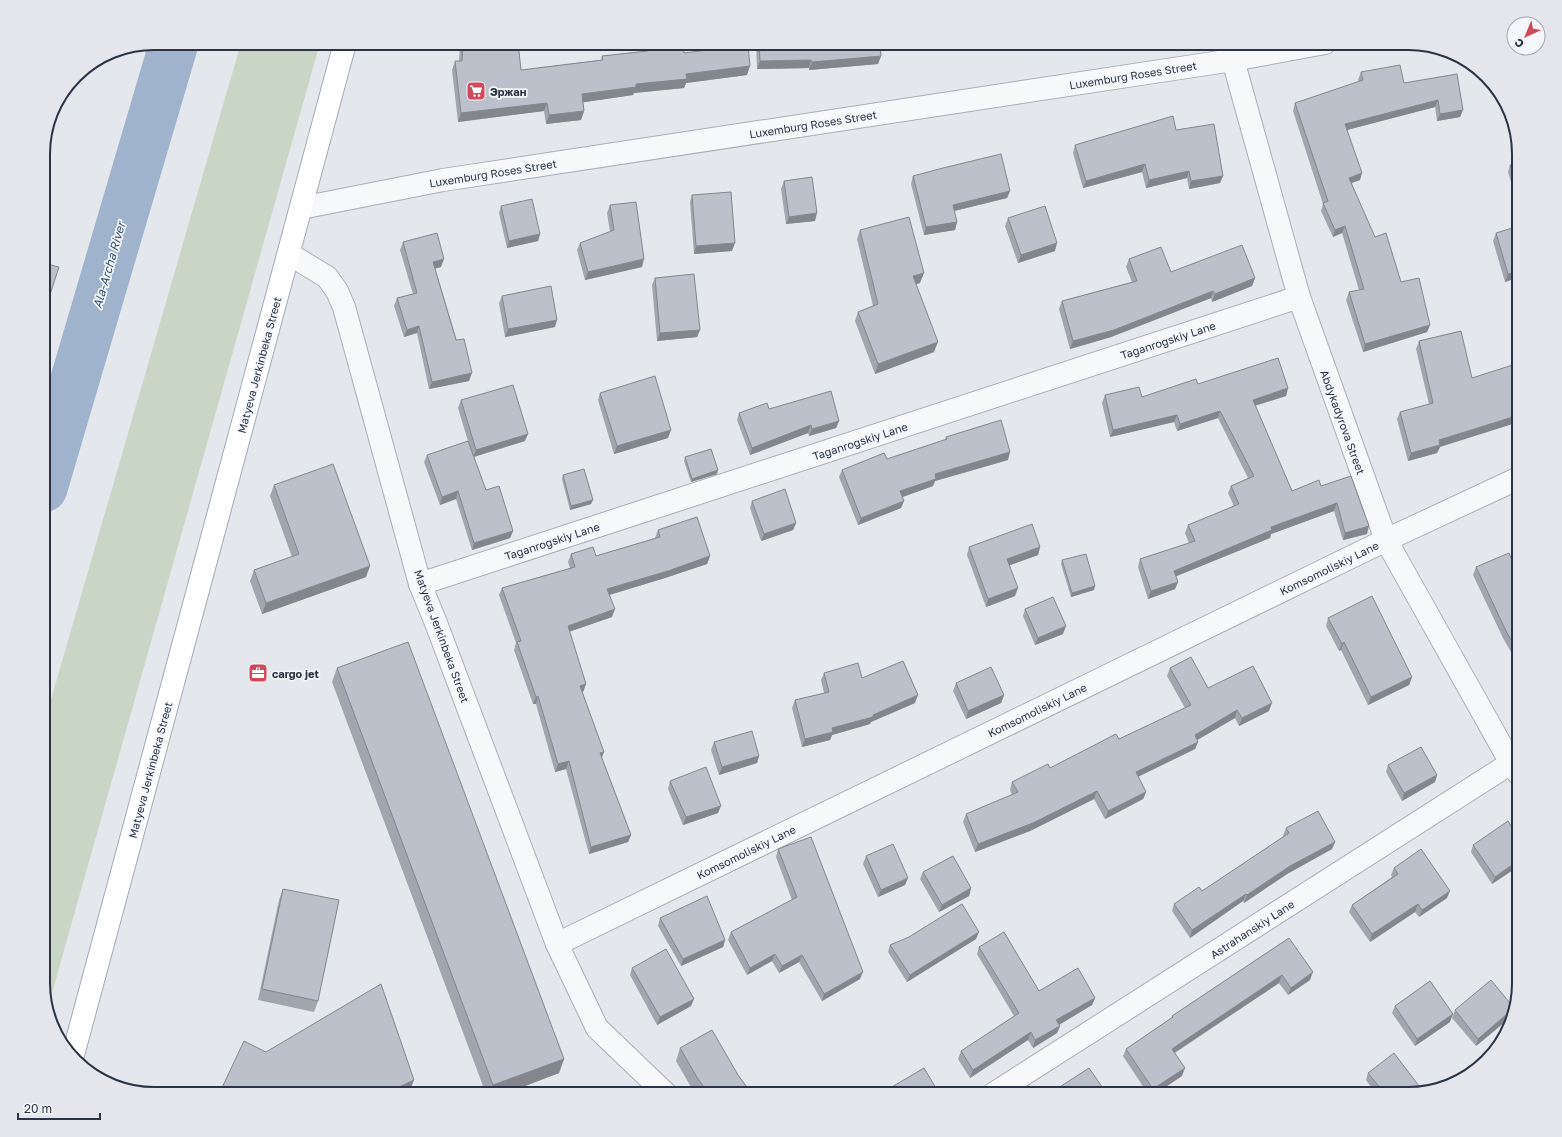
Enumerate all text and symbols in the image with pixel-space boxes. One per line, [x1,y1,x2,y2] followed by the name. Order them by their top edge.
[1506,16,1546,56] north arrow
[1511,36,1526,51] text: С
[1068,58,1198,92] street label: Luxemburg Roses Street
[465,80,487,102] supermarket icon: Эржан
[490,85,527,98] place label: Эржан
[748,107,878,141] street label: Luxemburg Roses Street
[428,156,558,190] street label: Luxemburg Roses Street
[90,218,129,310] water label: Ala-Archa River
[235,295,283,435] street label: Matyeva Jerkinbeka Street
[1119,319,1217,361] street label: Taganrogskiy Lane
[1318,368,1368,476] street label: Abdykadyrova Street
[811,420,909,462] street label: Taganrogskiy Lane
[503,520,601,562] street label: Taganrogskiy Lane
[1277,538,1381,598] street label: Komsomoliskiy Lane
[412,568,472,704] street label: Matyeva Jerkinbeka Street
[247,662,269,684] office icon: cargo jet
[272,667,319,680] place label: cargo jet
[985,680,1089,740] street label: Komsomoliskiy Lane
[126,700,174,840] street label: Matyeva Jerkinbeka Street
[694,822,798,882] street label: Komsomoliskiy Lane
[1208,897,1296,961] street label: Astrahanskiy Lane
[18,1095,100,1121] scale bar
[24,1101,52,1116] text: 20 m

